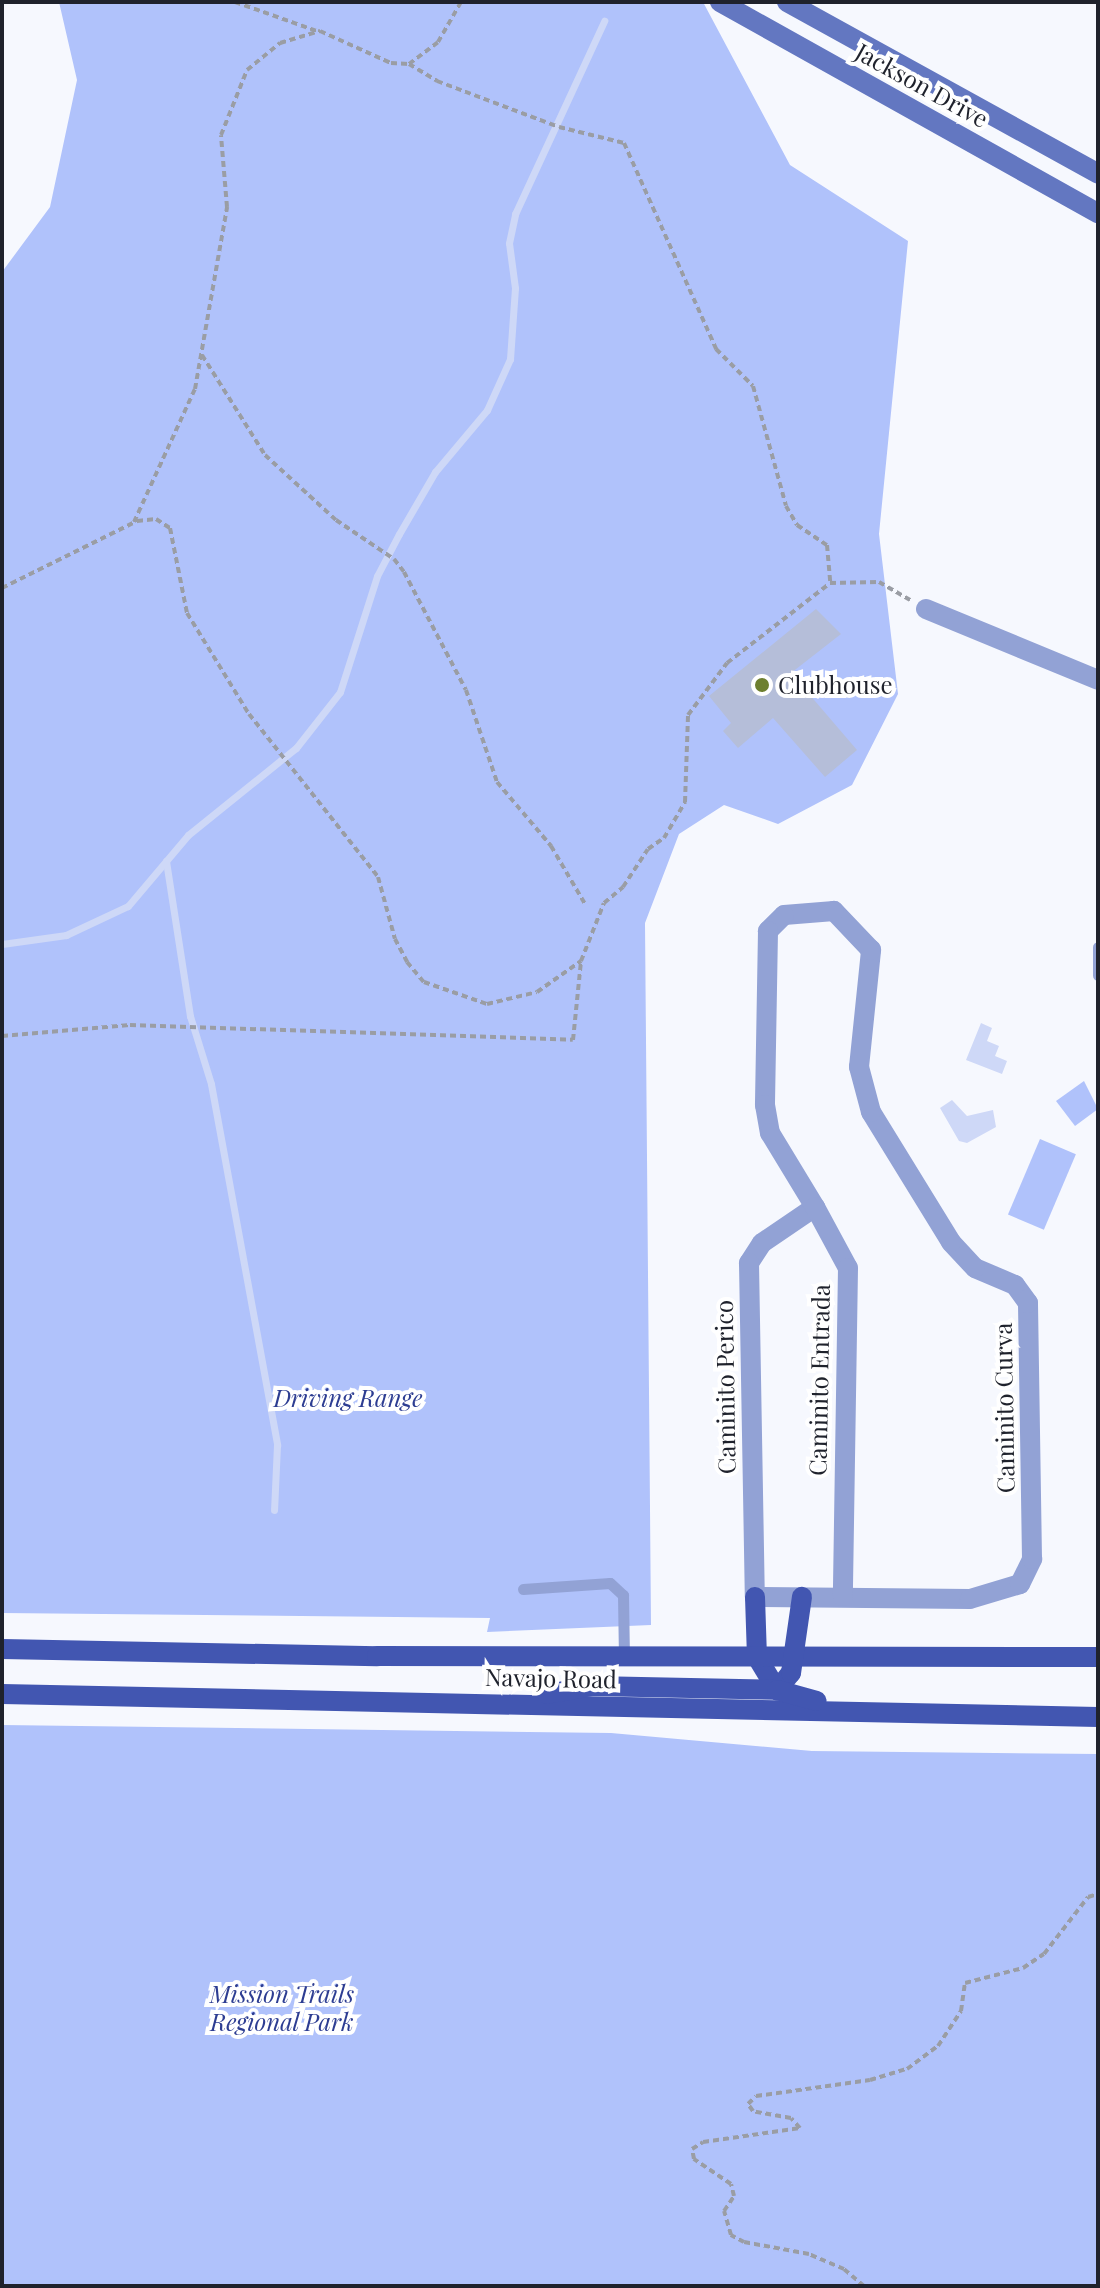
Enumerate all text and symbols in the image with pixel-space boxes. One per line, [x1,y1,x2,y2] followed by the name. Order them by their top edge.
[851,37,993,133] street label: Jackson Drive
[778,671,893,699] place label: Clubhouse
[753,676,771,694] marker: Clubhouse
[803,1284,835,1476] street label: Caminito Entrada
[709,1300,741,1474] street label: Caminito Perico
[988,1323,1020,1493] street label: Caminito Curva
[273,1384,423,1412] park label: Driving Range
[485,1662,617,1694] street label: Navajo Road
[210,1980,354,2036] park label: Mission Trails Regional Park

